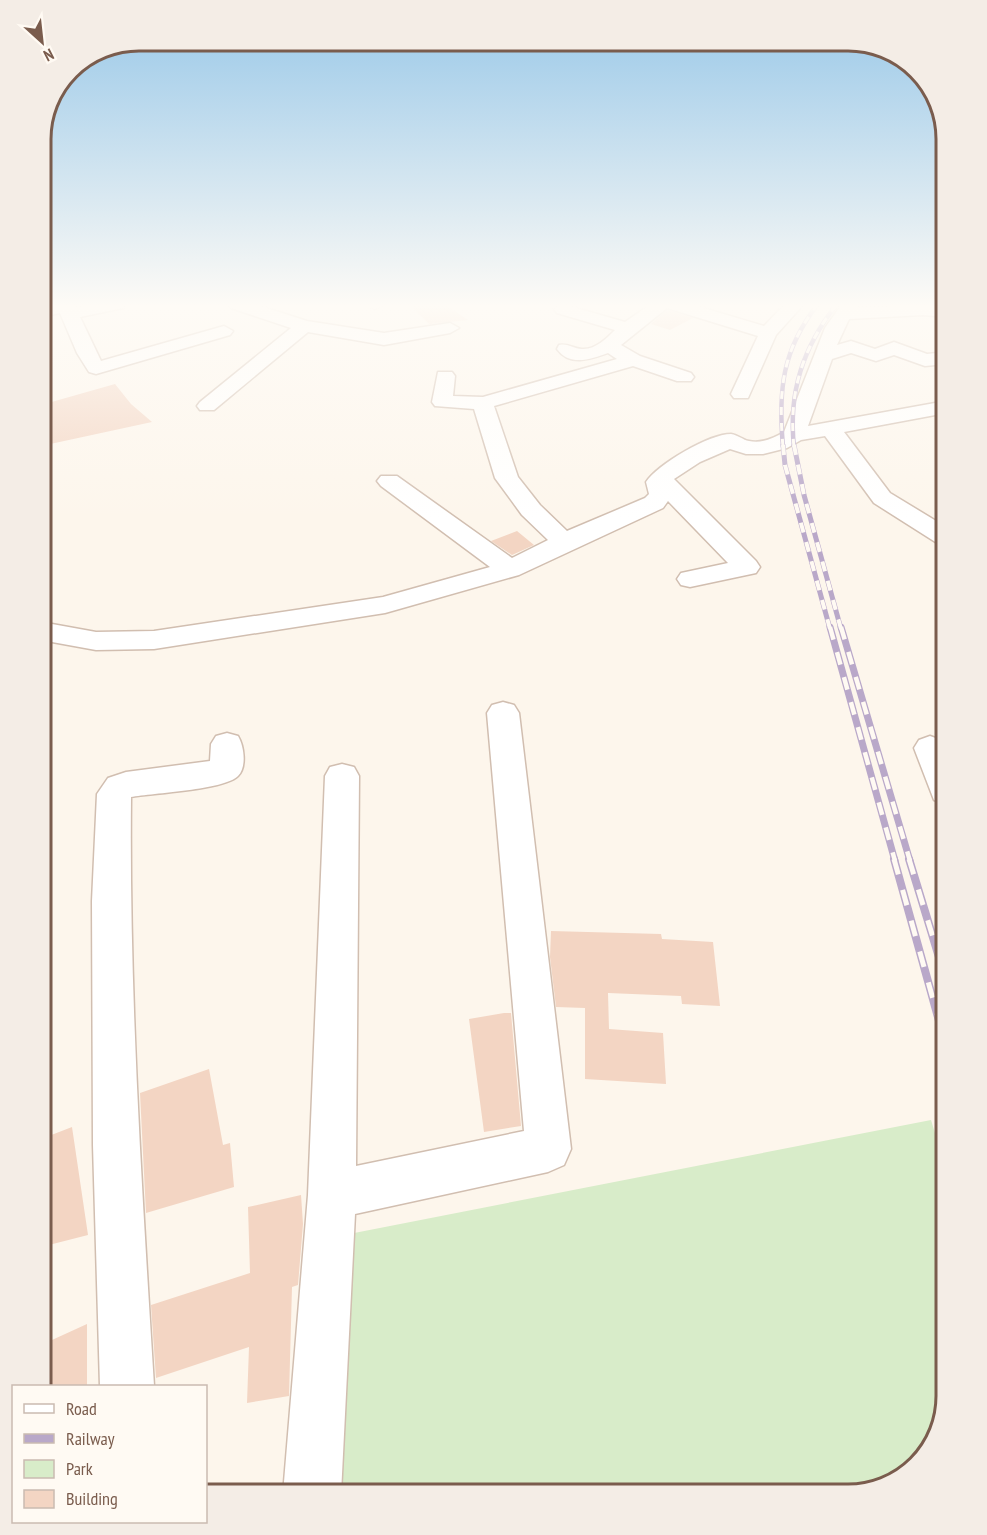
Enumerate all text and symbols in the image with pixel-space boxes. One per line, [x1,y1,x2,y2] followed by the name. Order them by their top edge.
[12,12,72,72] north arrow
[40,44,57,66] text: N
[12,1385,207,1523] legend
[66,1397,97,1420] text: Road
[66,1427,115,1450] text: Railway
[66,1457,93,1480] text: Park
[66,1487,118,1510] text: Building

